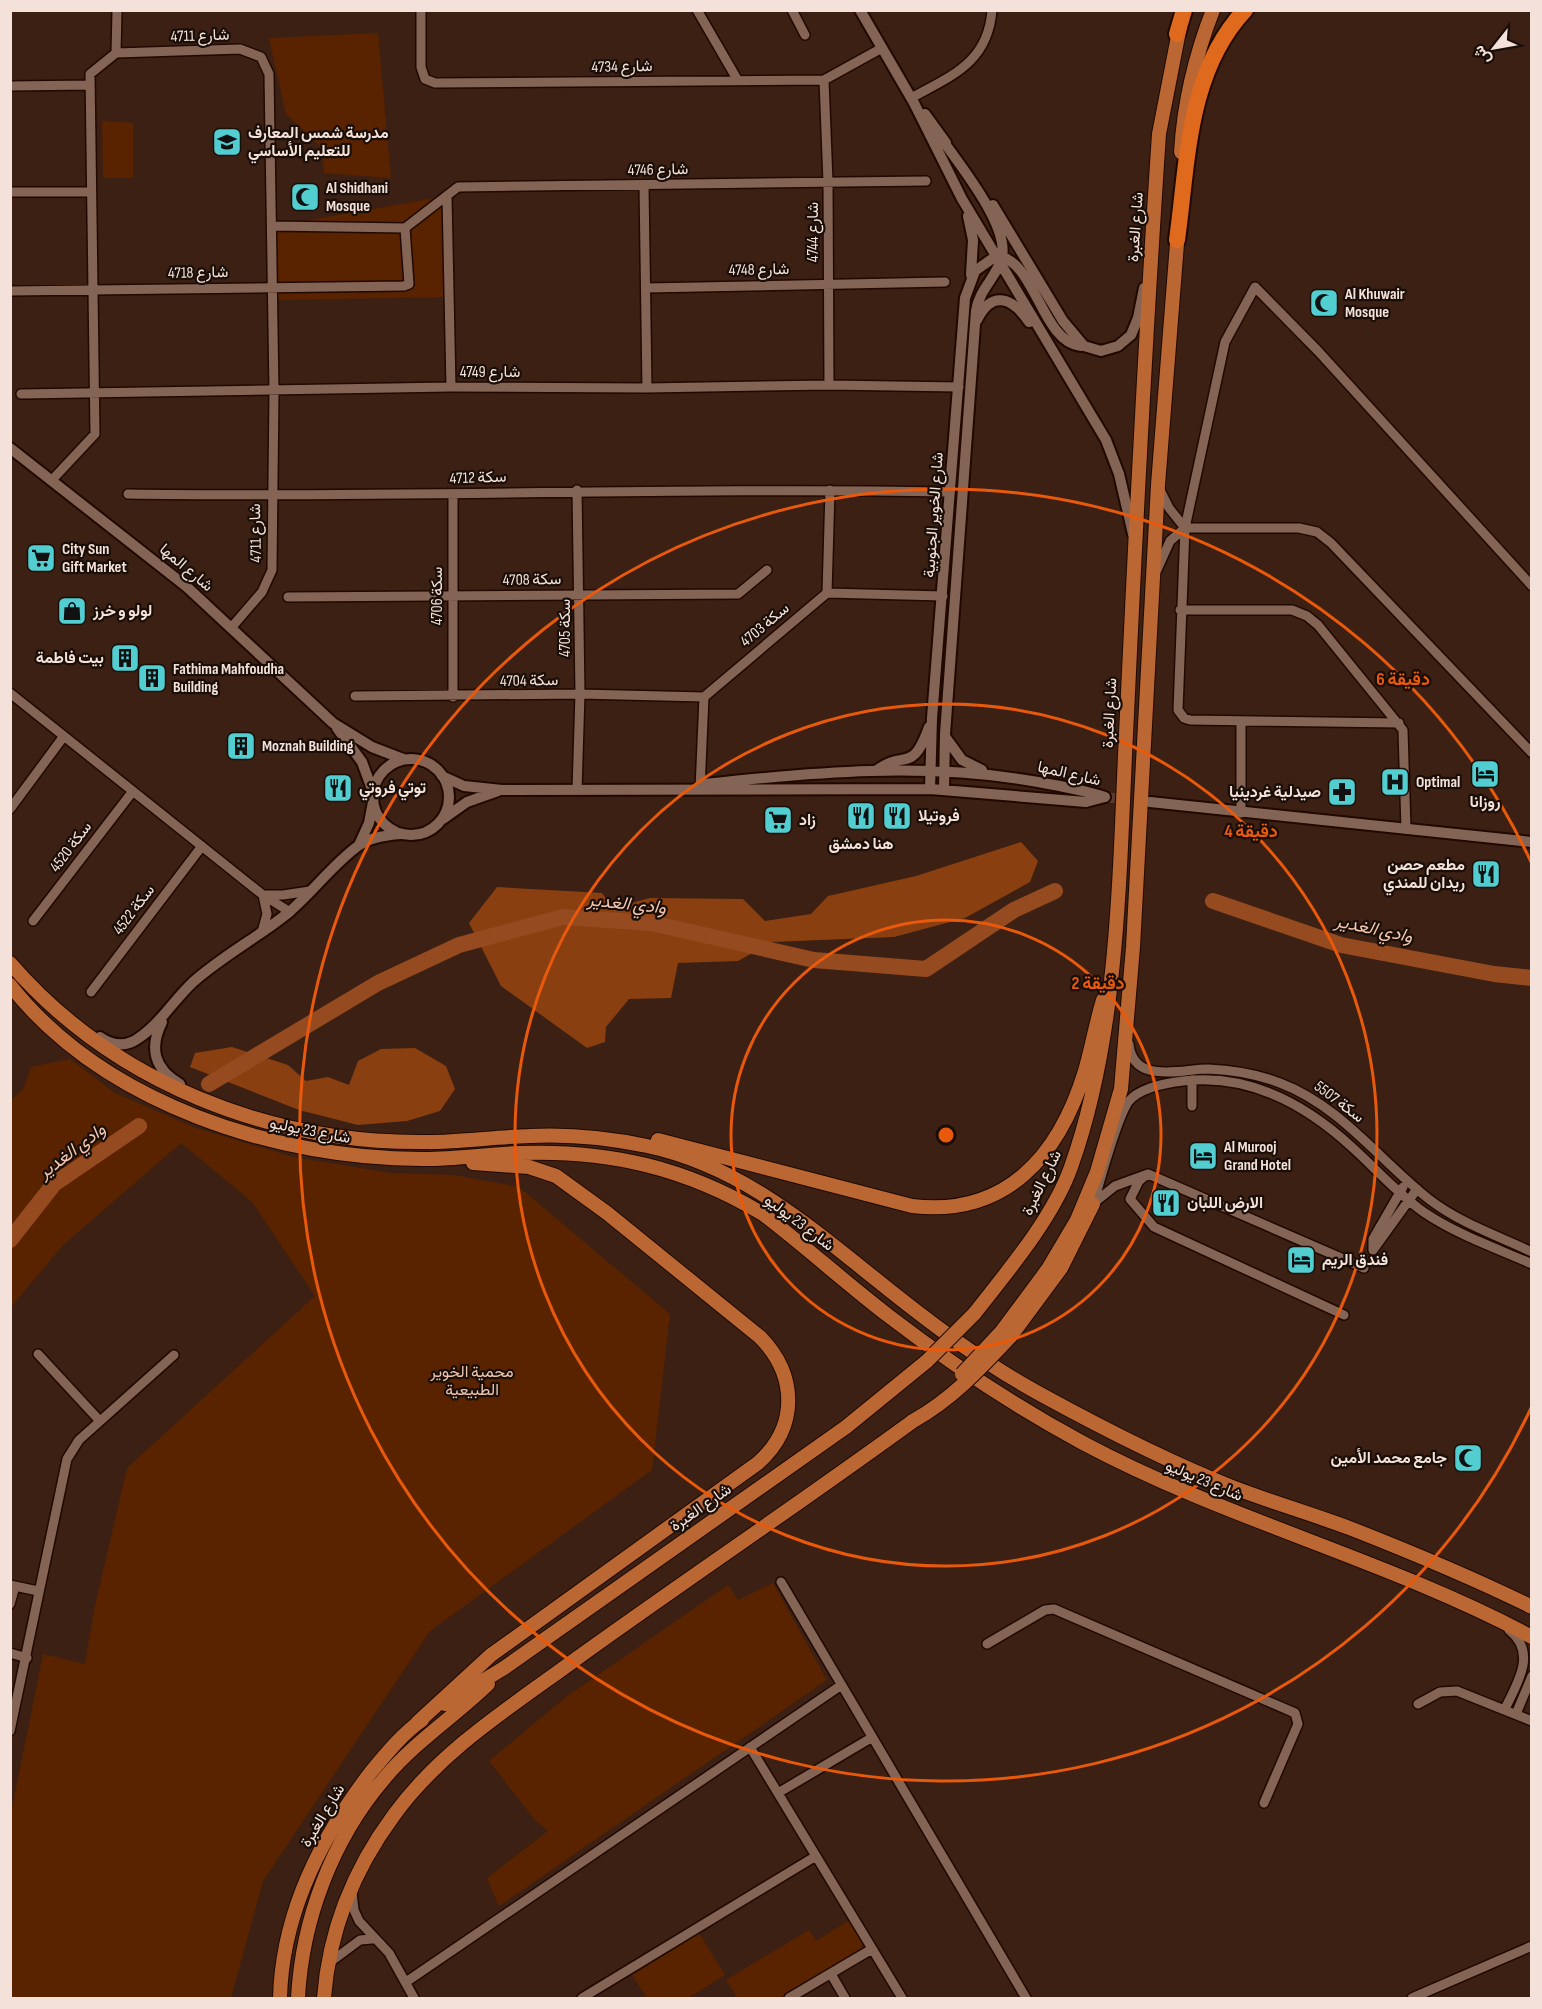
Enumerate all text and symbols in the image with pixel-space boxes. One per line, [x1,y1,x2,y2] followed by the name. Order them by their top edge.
[1464,18,1524,78] north arrow
[170,25,230,48] street label: 4711 شارع
[1469,42,1496,68] text: ش
[591,57,653,78] street label: 4734 شارع
[248,124,389,164] place label: مدرسة شمس المعارف للتعليم الأساسي
[211,126,243,158] school or university icon: مدرسة شمس المعارف للتعليم الأساسي
[628,160,688,181] street label: 4746 شارع
[325,179,388,216] place label: Al Shidhani Mosque
[289,181,321,213] mosque icon: Al Shidhani Mosque
[1124,191,1149,263] street label: شارع الغبرة
[804,202,824,262] street label: 4744 شارع
[729,260,789,281] street label: 4748 شارع
[168,263,228,284] street label: 4718 شارع
[1344,285,1405,322] place label: Al Khuwair Mosque
[1308,287,1340,319] mosque icon: Al Khuwair Mosque
[460,363,520,383] street label: 4749 شارع
[920,452,949,579] street label: شارع الخوير الجنوبية
[449,468,507,488] street label: سكة 4712
[246,503,267,563] street label: 4711 شارع
[62,540,127,577] place label: City Sun Gift Market
[155,540,217,597] street label: شارع المها
[25,542,57,574] supermarket icon: City Sun Gift Market
[428,567,447,625] street label: 4706 سكة
[502,570,562,590] street label: سكة 4708
[56,595,88,627] shop icon: لولو و خرز
[556,599,575,657] street label: 4705 سكة
[737,599,793,651] street label: 4703 سكة
[92,602,152,621] place label: لولو و خرز
[109,642,141,674] building icon: بيت فاطمة
[36,649,104,668] place label: بيت فاطمة
[173,660,284,697] place label: Fathima Mahfoudha Building
[136,662,168,694] building icon: Fathima Mahfoudha Building
[1376,669,1430,690] text: 6 دقيقة
[500,671,558,691] street label: سكة 4704
[1099,677,1122,749] street label: شارع الغبرة
[225,730,257,762] building icon: Moznah Building
[262,737,354,756] place label: Moznah Building
[1035,758,1102,791] street label: شارع المها
[1469,758,1501,790] hotel icon: روزانا
[1379,766,1411,798] hospital icon: Optimal
[322,772,354,804] restaurant icon: توتي فروتي
[1416,773,1460,792] place label: Optimal
[1326,776,1358,808] pharmacy icon: صيدلية غردينيا
[359,779,426,801] place label: توتي فروتي
[1229,783,1321,802] place label: صيدلية غردينيا
[1470,793,1501,812] place label: روزانا
[845,800,877,832] restaurant icon: هنا دمشق
[881,800,913,832] restaurant icon: فروتيلا
[762,804,794,836] supermarket icon: زاد
[918,807,960,826] place label: فروتيلا
[799,811,816,830] place label: زاد
[46,818,96,876] street label: سكة 4520
[1224,821,1278,842] text: 4 دقيقة
[829,835,893,854] place label: هنا دمشق
[1383,856,1465,896] place label: مطعم حصن ريدان للمندي
[1470,858,1502,890] restaurant icon: مطعم حصن ريدان للمندي
[109,881,159,939] street label: سكة 4522
[585,889,667,923] water label: وادي الغدير
[1331,910,1415,951] water label: وادي الغدير
[1071,973,1125,994] text: 2 دقيقة
[1310,1077,1368,1127] street label: سكة 5507
[268,1114,352,1149] street label: شارع 23 يوليو
[33,1119,112,1187] water label: وادي الغدير
[936,1125,956,1145] centre of rings
[1223,1138,1291,1175] place label: Al Murooj Grand Hotel
[1187,1140,1219,1172] hotel icon: Al Murooj Grand Hotel
[1018,1147,1067,1219] street label: شارع الغبرة
[1150,1187,1182,1219] restaurant icon: الارض اللبان
[760,1191,837,1256] street label: شارع 23 يوليو
[1187,1194,1263,1213] place label: الارض اللبان
[1285,1244,1317,1276] hotel icon: فندق الريم
[1322,1251,1388,1270] place label: فندق الريم
[429,1363,514,1400] park label: محمية الخوير الطبيعية
[1452,1442,1484,1474] mosque icon: جامع محمد الأمين
[1330,1448,1447,1469] place label: جامع محمد الأمين
[1162,1456,1245,1507] street label: شارع 23 يوليو
[667,1480,736,1537] street label: شارع الغبرة
[297,1781,350,1851] street label: شارع الغبرة

